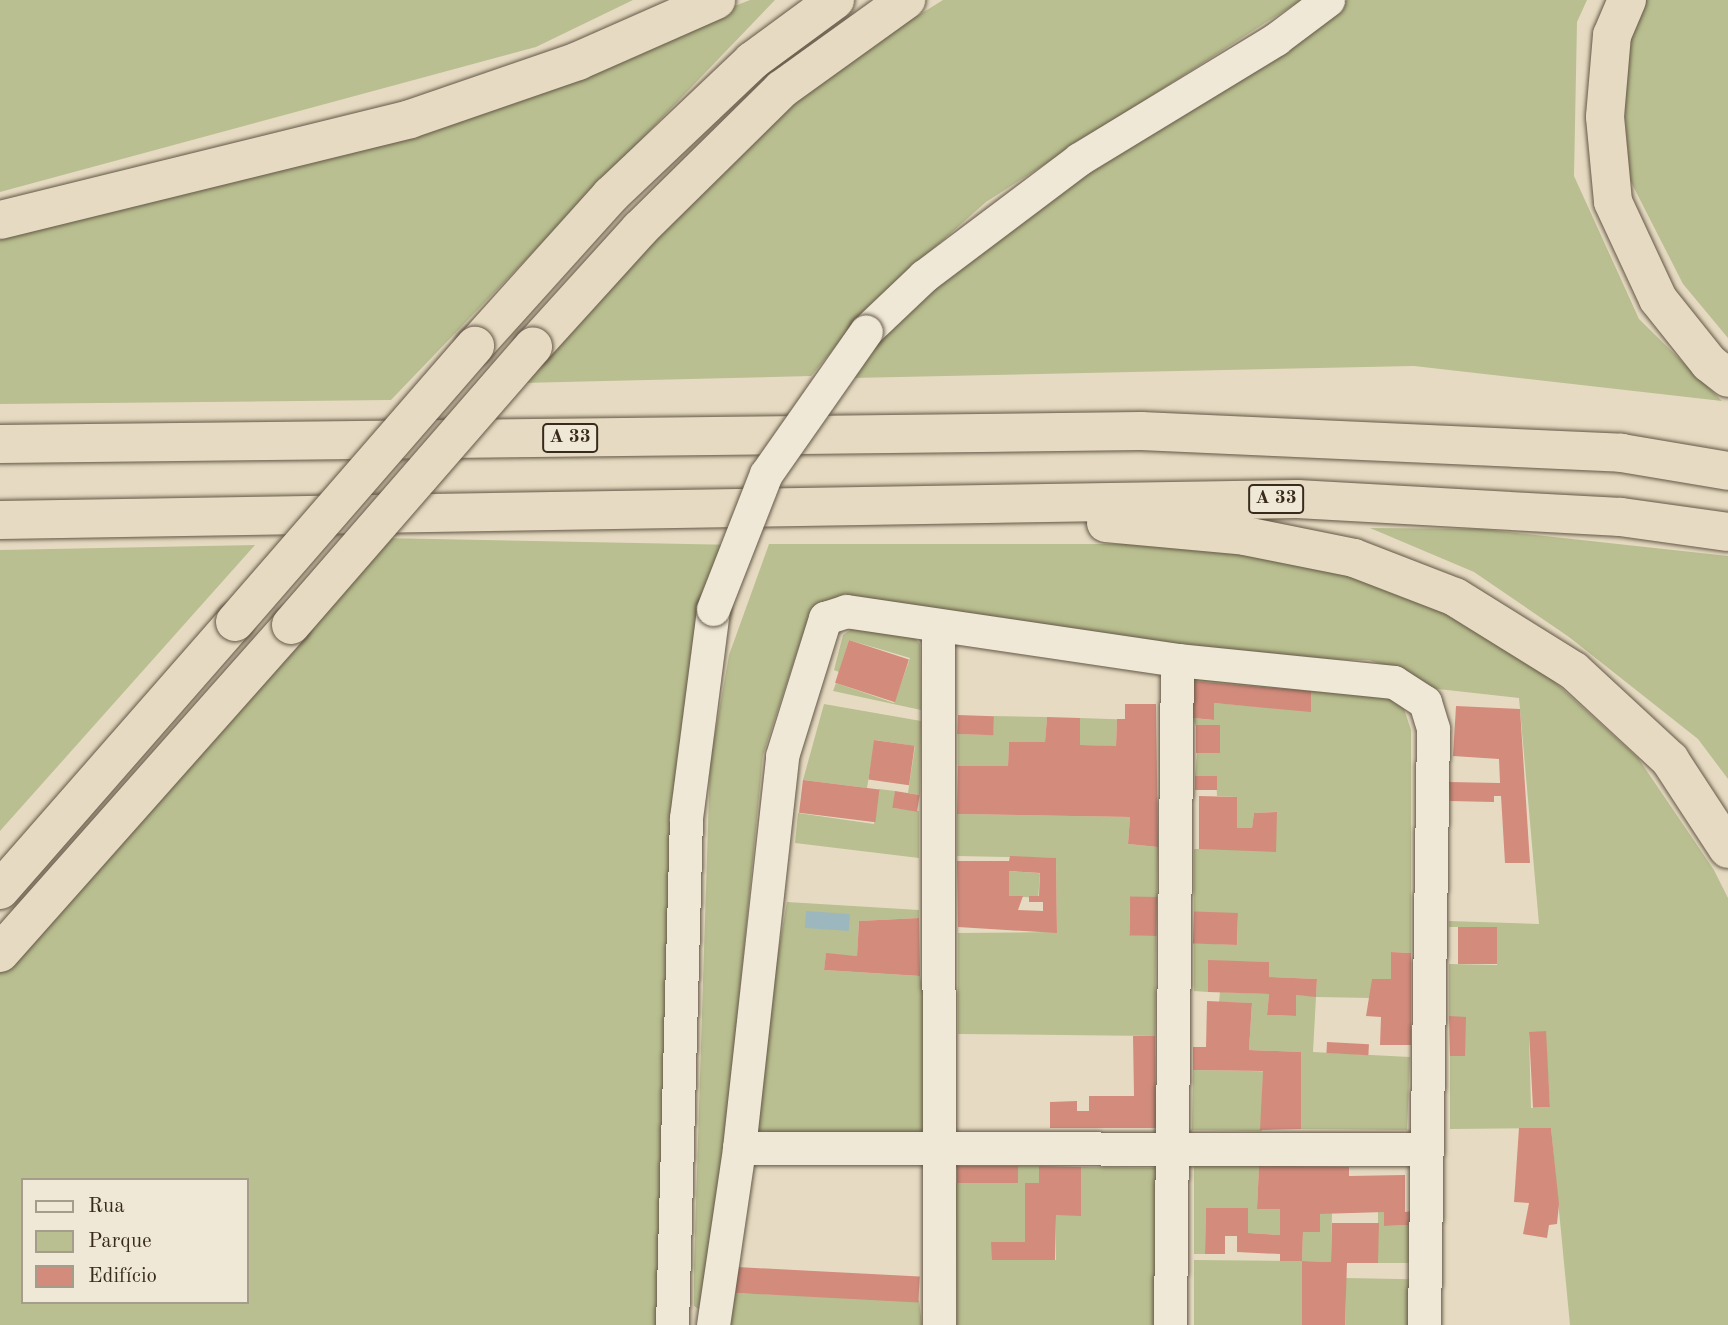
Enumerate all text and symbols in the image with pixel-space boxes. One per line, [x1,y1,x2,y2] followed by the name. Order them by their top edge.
[542,422,598,453] road number: A 33
[1248,484,1304,514] road number: A 33
[21,1178,248,1304] legend
[88,1196,125,1217] text: Rua
[88,1231,152,1252] text: Parque
[88,1266,157,1287] text: Edifício

